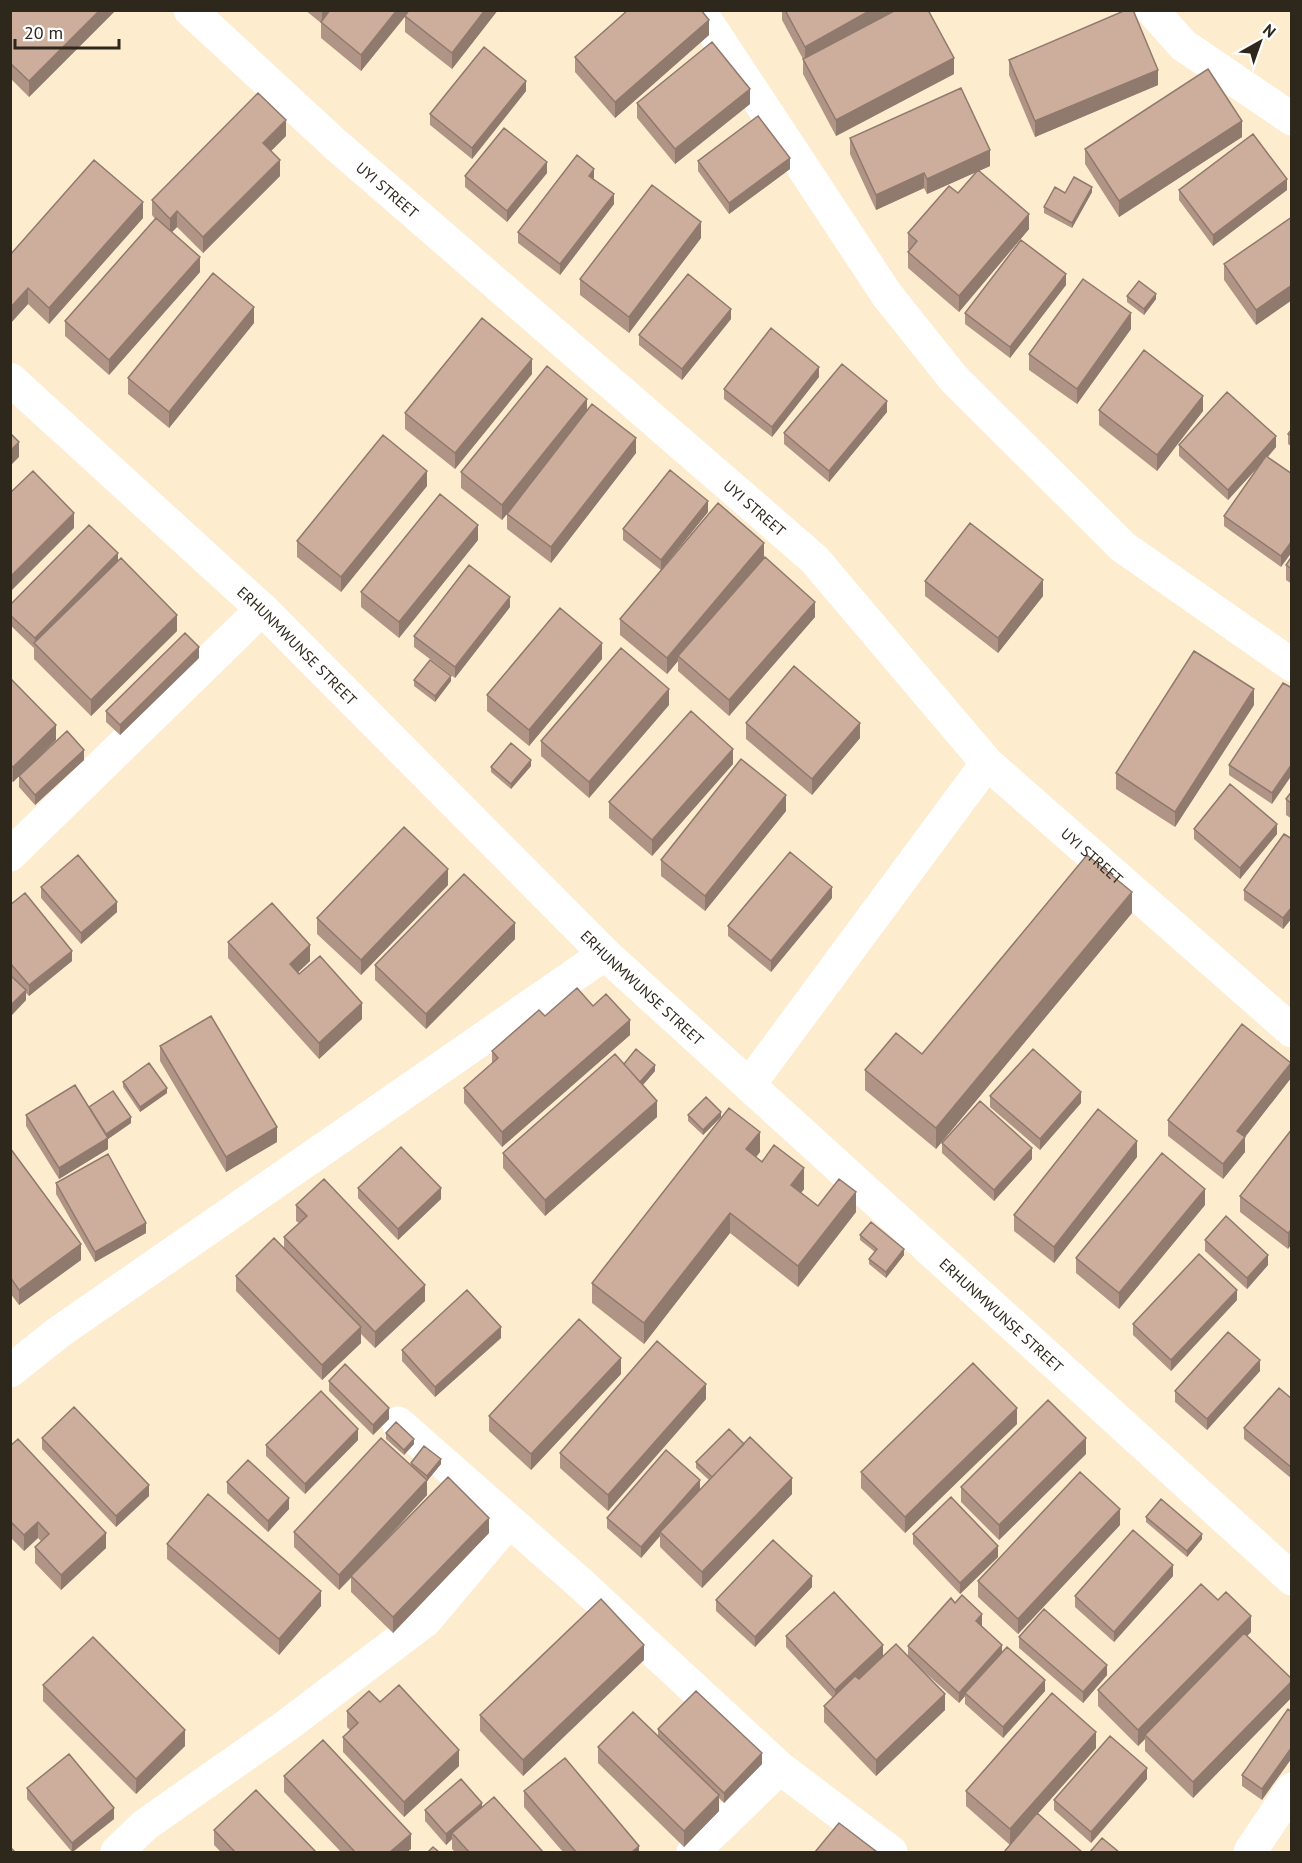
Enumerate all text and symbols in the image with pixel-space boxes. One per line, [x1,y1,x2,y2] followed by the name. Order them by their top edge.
[15,12,118,50] scale bar
[1230,12,1290,72] north arrow
[1259,19,1280,42] text: N
[24,21,63,44] text: 20 m
[353,157,423,222] street label: UYI STREET
[720,476,790,540] street label: UYI STREET
[234,582,362,709] street label: ERHUNMWUNSE STREET
[1058,823,1128,888] street label: UYI STREET
[577,926,709,1049] street label: ERHUNMWUNSE STREET
[936,1254,1068,1377] street label: ERHUNMWUNSE STREET

